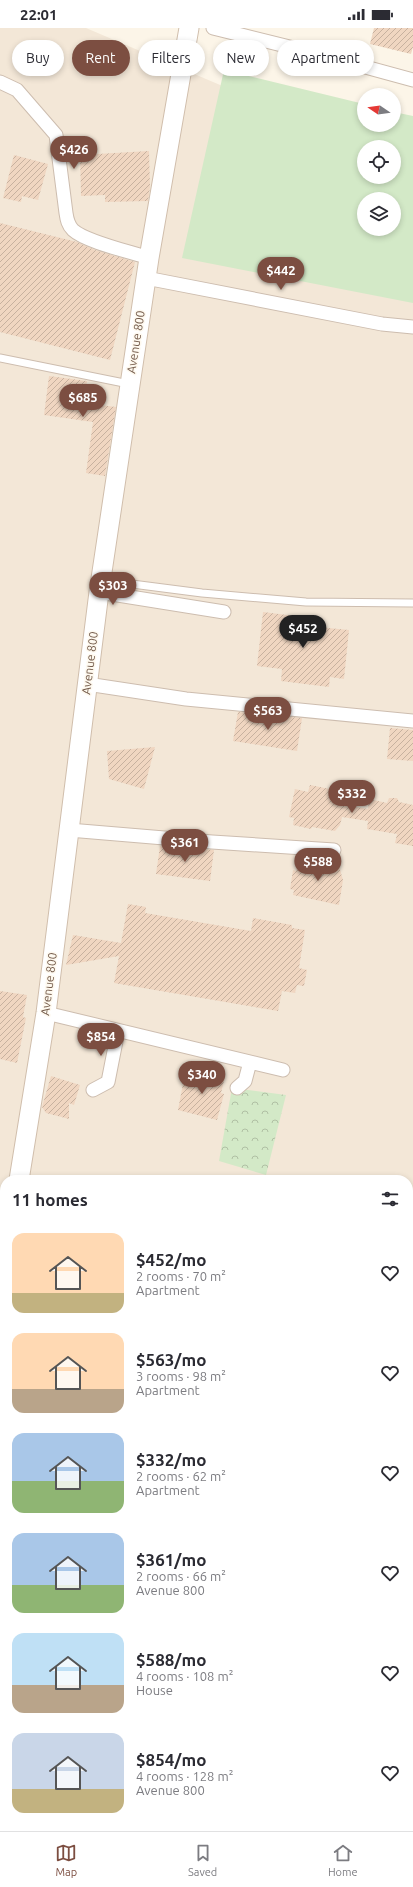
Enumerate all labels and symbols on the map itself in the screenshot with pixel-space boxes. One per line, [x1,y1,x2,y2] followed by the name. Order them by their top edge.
[357,88,401,132] north arrow
[50,136,98,170] pin: $426
[257,257,305,291] pin: $442
[124,309,147,374] street label: Avenue 800
[59,384,107,418] pin: $685
[89,572,137,606] pin: $303
[279,615,327,649] pin: $452
[79,630,100,695] street label: Avenue 800
[244,697,292,731] pin: $563
[328,780,376,814] pin: $332
[161,829,209,863] pin: $361
[294,848,342,882] pin: $588
[38,951,59,1016] street label: Avenue 800
[77,1023,125,1057] pin: $854
[178,1061,226,1095] pin: $340

